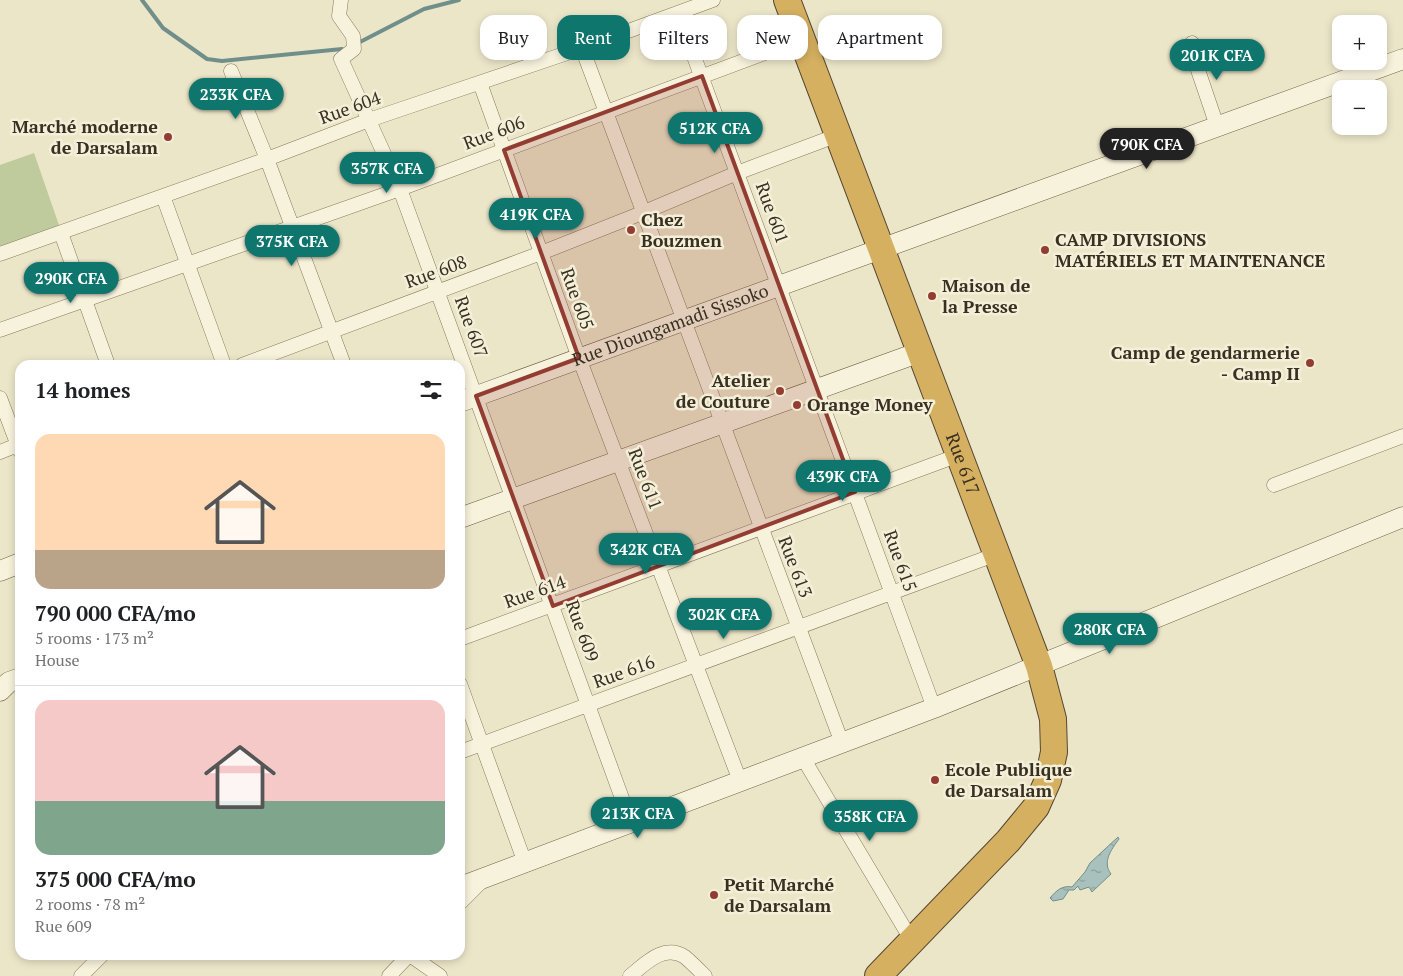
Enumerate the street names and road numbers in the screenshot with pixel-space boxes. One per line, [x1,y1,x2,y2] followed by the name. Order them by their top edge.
[315,85,384,129] street label: Rue 604
[459,109,528,155] street label: Rue 606
[751,178,795,247] street label: Rue 601
[401,249,470,293] street label: Rue 608
[556,264,600,333] street label: Rue 605
[569,278,772,371] street label: Rue Dioungamadi Sissoko
[450,292,494,361] street label: Rue 607
[941,429,986,498] street label: Rue 617
[623,444,669,513] street label: Rue 611
[879,526,923,595] street label: Rue 615
[773,532,819,601] street label: Rue 613
[500,569,569,613] street label: Rue 614
[561,596,605,665] street label: Rue 609
[589,649,658,693] street label: Rue 616

